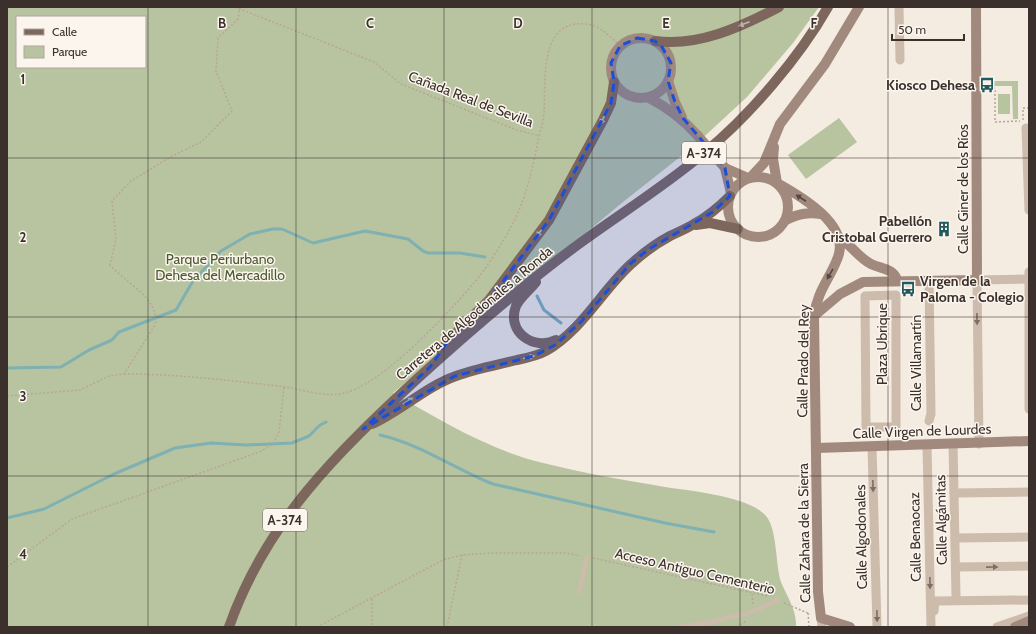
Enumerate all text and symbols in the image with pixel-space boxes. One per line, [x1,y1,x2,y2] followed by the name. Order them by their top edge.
[218,15,226,31] text: B
[366,15,374,31] text: C
[513,15,523,31] text: D
[662,15,670,31] text: E
[811,15,818,31] text: F
[16,16,146,68] legend
[892,16,964,42] scale bar
[737,22,749,28] one-way arrow
[898,22,926,37] text: 50 m
[52,24,77,39] text: Calle
[52,44,87,59] text: Parque
[406,67,536,131] street label: Cañada Real de Sevilla
[21,71,25,87] text: 1
[886,76,975,94] place label: Kiosco Dehesa
[978,76,996,94] bus stop icon: Kiosco Dehesa
[600,114,607,125] one-way arrow
[954,124,972,254] street label: Calle Giner de los Ríos
[682,142,726,164] road number: A-374
[795,194,807,201] one-way arrow
[822,212,932,246] place label: Pabellón Cristobal Guerrero
[935,220,953,238] building icon: Pabellón Cristobal Guerrero
[536,227,544,238] one-way arrow
[20,229,27,245] text: 2
[392,242,556,384] street label: Carretera de Algodonales a Ronda
[155,250,285,284] park label: Parque Periurbano Dehesa del Mercadillo
[826,268,833,279] one-way arrow
[920,272,1024,306] place label: Virgen de la Paloma - Colegio
[899,280,917,298] bus stop icon: Virgen de la Paloma - Colegio
[873,303,891,385] street label: Plaza Ubrique
[793,304,813,418] street label: Calle Prado del Rey
[974,313,980,326] one-way arrow
[907,315,925,411] street label: Calle Villamartín
[523,354,535,360] one-way arrow
[19,388,27,404] text: 3
[402,398,414,405] one-way arrow
[852,420,992,442] street label: Calle Virgen de Lourdes
[794,463,814,603] street label: Calle Zahara de la Sierra
[931,475,951,565] street label: Calle Algámitas
[870,480,877,492] one-way arrow
[851,484,871,590] street label: Calle Algodonales
[905,492,925,582] street label: Calle Benaocaz
[263,509,307,531] road number: A-374
[613,544,777,598] street label: Acceso Antiguo Cementerio
[19,546,27,562] text: 4
[986,564,999,570] one-way arrow
[927,577,933,590] one-way arrow
[873,610,880,622] one-way arrow

